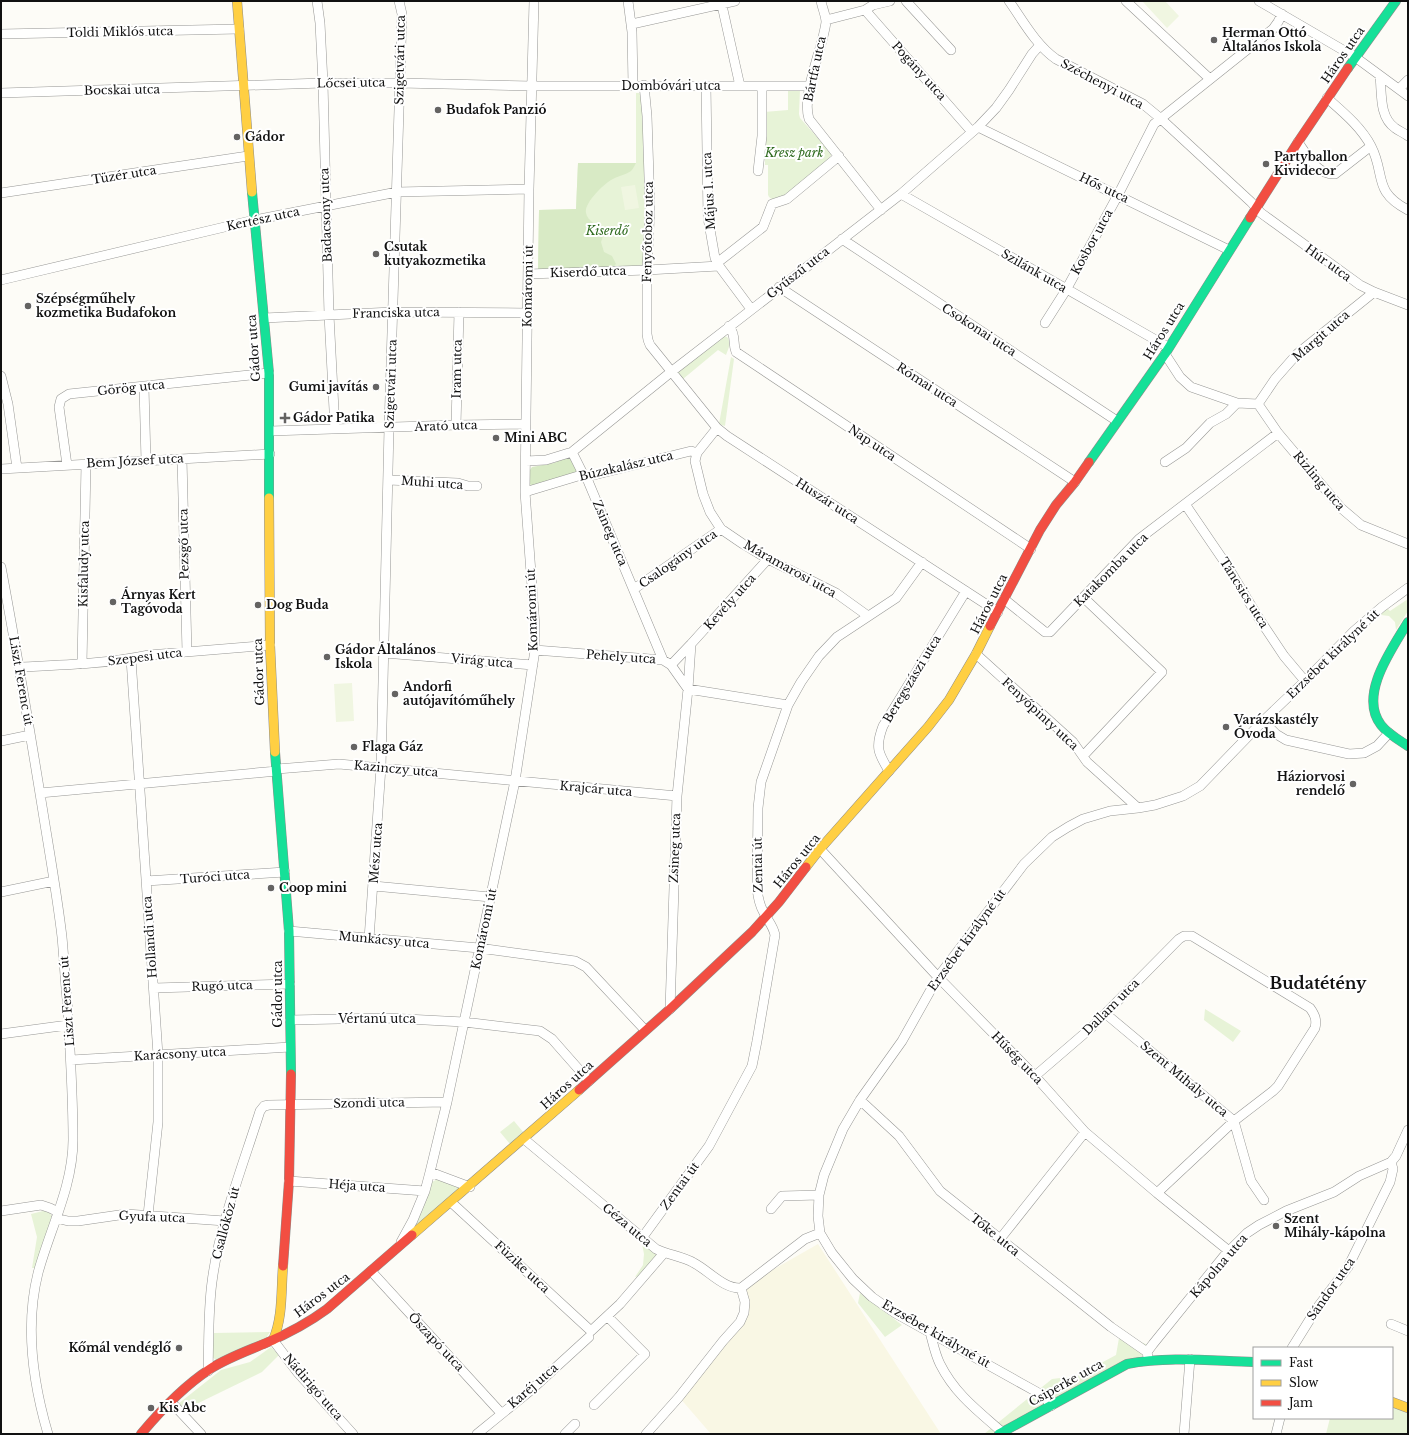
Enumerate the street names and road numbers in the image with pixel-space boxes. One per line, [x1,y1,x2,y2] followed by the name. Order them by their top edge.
[391,15,408,105] street label: Szigetvári utca
[67,23,174,40] street label: Toldi Miklós utca
[1318,23,1368,86] street label: Háros utca
[800,34,829,103] street label: Bártfa utca
[889,38,950,103] street label: Pogány utca
[1058,55,1147,112] street label: Széchenyi utca
[317,74,386,91] street label: Lőcsei utca
[621,78,721,93] street label: Dombóvári utca
[84,81,161,98] street label: Bocskai utca
[699,151,718,230] street label: Május 1. utca
[91,162,158,187] street label: Tüzér utca
[316,167,335,263] street label: Badacsony utca
[1077,169,1132,206] street label: Hős utca
[639,181,656,283] street label: Fenyőtoboz utca
[225,203,301,234] street label: Kertész utca
[1067,206,1116,277] street label: Kosbor utca
[1302,241,1355,285] street label: Húr utca
[763,243,832,302] street label: Gyűszű utca
[519,244,536,328] street label: Komáromi út
[999,246,1070,296] street label: Szilánk utca
[550,263,627,280] street label: Kiserdő utca
[1140,299,1188,363] street label: Háros utca
[939,300,1020,359] street label: Csokonai utca
[352,304,440,321] street label: Franciska utca
[1289,307,1352,364] street label: Margit utca
[244,313,263,382] street label: Gádor utca
[381,339,400,429] street label: Szigetvári utca
[448,339,465,399] street label: Iram utca
[894,359,961,410] street label: Római utca
[96,376,166,399] street label: Görög utca
[413,417,478,434] street label: Arató utca
[846,421,899,464] street label: Nap utca
[577,447,675,484] street label: Búzakalász utca
[1290,448,1349,514] street label: Rizling utca
[86,450,184,471] street label: Bem József utca
[400,473,464,492] street label: Muhi utca
[793,475,862,527] street label: Huszár utca
[590,498,631,568] street label: Zsineg utca
[175,508,192,580] street label: Pezsgő utca
[75,520,92,608] street label: Kisfaludy utca
[636,526,720,591] street label: Csalogány utca
[1071,529,1151,610] street label: Katakomba utca
[741,537,840,600] street label: Máramarosi utca
[1217,555,1272,631] street label: Táncsics utca
[523,568,540,652] street label: Komáromi út
[701,570,759,633] street label: Kevély utca
[967,571,1010,636] street label: Háros utca
[1283,605,1382,702] street label: Erzsébet királyné út
[879,632,944,725] street label: Beregszászi utca
[6,635,37,727] street label: Liszt Ferenc út
[250,638,267,706] street label: Gádor utca
[107,644,183,669] street label: Szepesi utca
[586,647,657,666] street label: Pehely utca
[450,650,514,671] street label: Virág utca
[999,674,1082,753] street label: Fenyőpinty utca
[353,757,439,780] street label: Kazinczy utca
[559,778,633,799] street label: Krajcár utca
[666,812,683,883] street label: Zsineg utca
[366,822,385,884] street label: Mész utca
[770,830,823,891] street label: Háros utca
[750,837,765,893] street label: Zentai út
[180,867,251,886] street label: Turóci utca
[924,885,1009,994] street label: Erzsébet királyné út
[468,886,500,971] street label: Komáromi út
[139,895,160,979] street label: Hollandi utca
[338,928,431,951] street label: Munkácsy utca
[56,955,77,1047] street label: Liszt Ferenc út
[270,960,285,1028] street label: Gádor utca
[1079,975,1142,1038] street label: Dallam utca
[191,977,253,994] street label: Rugó utca
[337,1011,416,1026] street label: Vértanú utca
[989,1028,1046,1087] street label: Hűség utca
[1137,1038,1231,1120] street label: Szent Mihály utca
[133,1044,227,1063] street label: Karácsony utca
[537,1057,596,1112] street label: Háros utca
[333,1094,405,1111] street label: Szondi utca
[657,1158,702,1213] street label: Zentai út
[328,1176,386,1195] street label: Héja utca
[209,1184,243,1261] street label: Csallóköz út
[600,1200,655,1250] street label: Géza utca
[118,1208,186,1225] street label: Gyufa utca
[968,1210,1023,1259] street label: Tőke utca
[1187,1230,1251,1301] street label: Kápolna utca
[492,1237,553,1296] street label: Füzike utca
[1303,1254,1358,1323] street label: Sándor utca
[291,1269,353,1320] street label: Háros utca
[879,1296,994,1371] street label: Erzsébet királyné út
[405,1308,468,1375] street label: Őszapó utca
[280,1350,347,1423] street label: Nádirigó utca
[1026,1356,1106,1409] street label: Csiperke utca
[505,1360,561,1411] street label: Karéj utca

